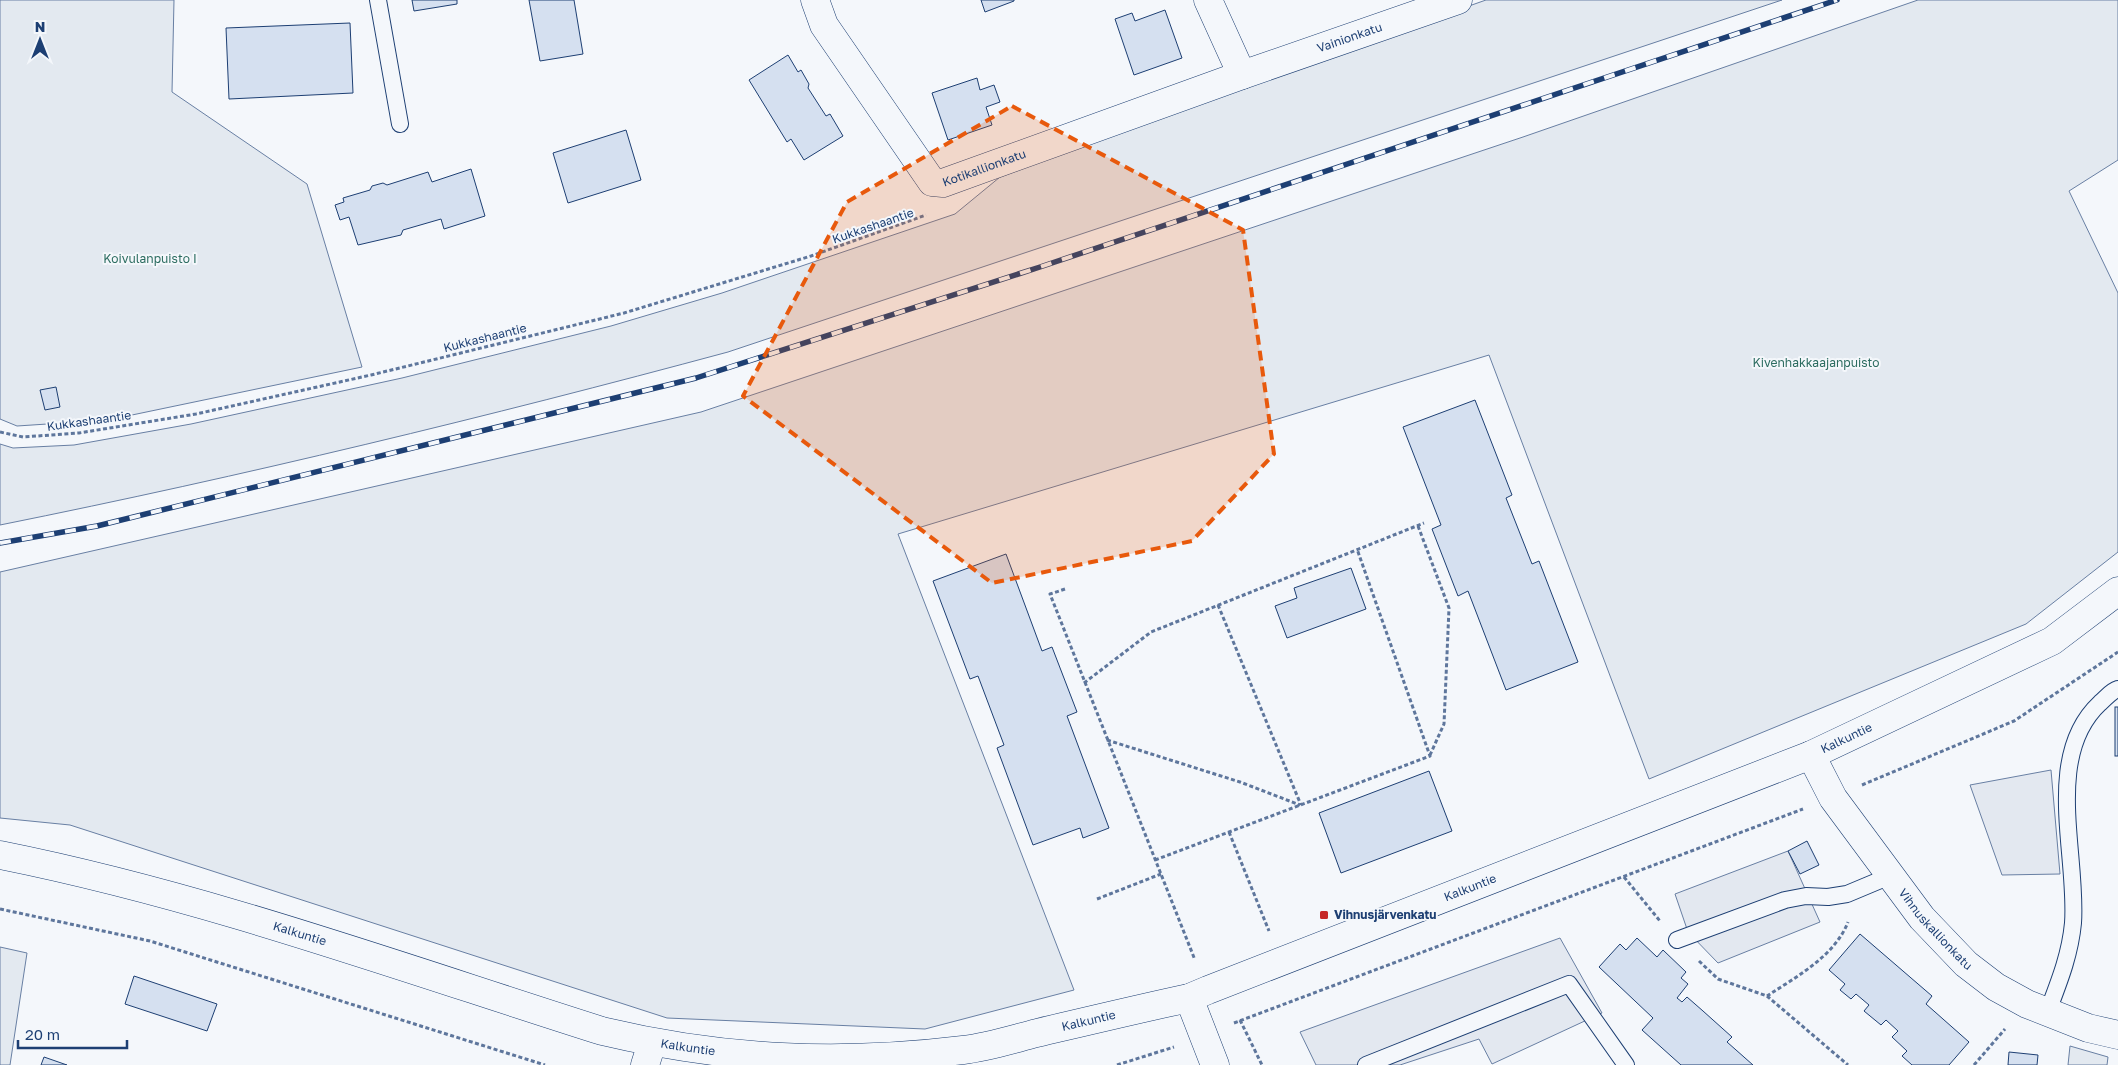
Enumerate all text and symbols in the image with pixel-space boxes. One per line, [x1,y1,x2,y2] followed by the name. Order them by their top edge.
[15,15,65,65] north arrow
[35,18,45,35] text: N
[1315,19,1384,55] street label: Vainionkatu
[940,146,1028,190] street label: Kotikallionkatu
[830,205,916,246] street label: Kukkashaantie
[103,251,197,266] park label: Koivulanpuisto I
[442,320,528,355] street label: Kukkashaantie
[1752,355,1880,370] park label: Kivenhakkaajanpuisto
[46,407,132,434] street label: Kukkashaantie
[1818,719,1874,756] street label: Kalkuntie
[1442,870,1498,904] street label: Kalkuntie
[1896,885,1975,973] street label: Vihnuskallionkatu
[1334,907,1436,922] place label: Vihnusjärvenkatu
[1318,909,1330,921] marker: Vihnusjärvenkatu
[271,918,328,949] street label: Kalkuntie
[1060,1007,1117,1034] street label: Kalkuntie
[18,1018,126,1050] scale bar
[25,1025,60,1043] text: 20 m
[660,1035,716,1058] street label: Kalkuntie

